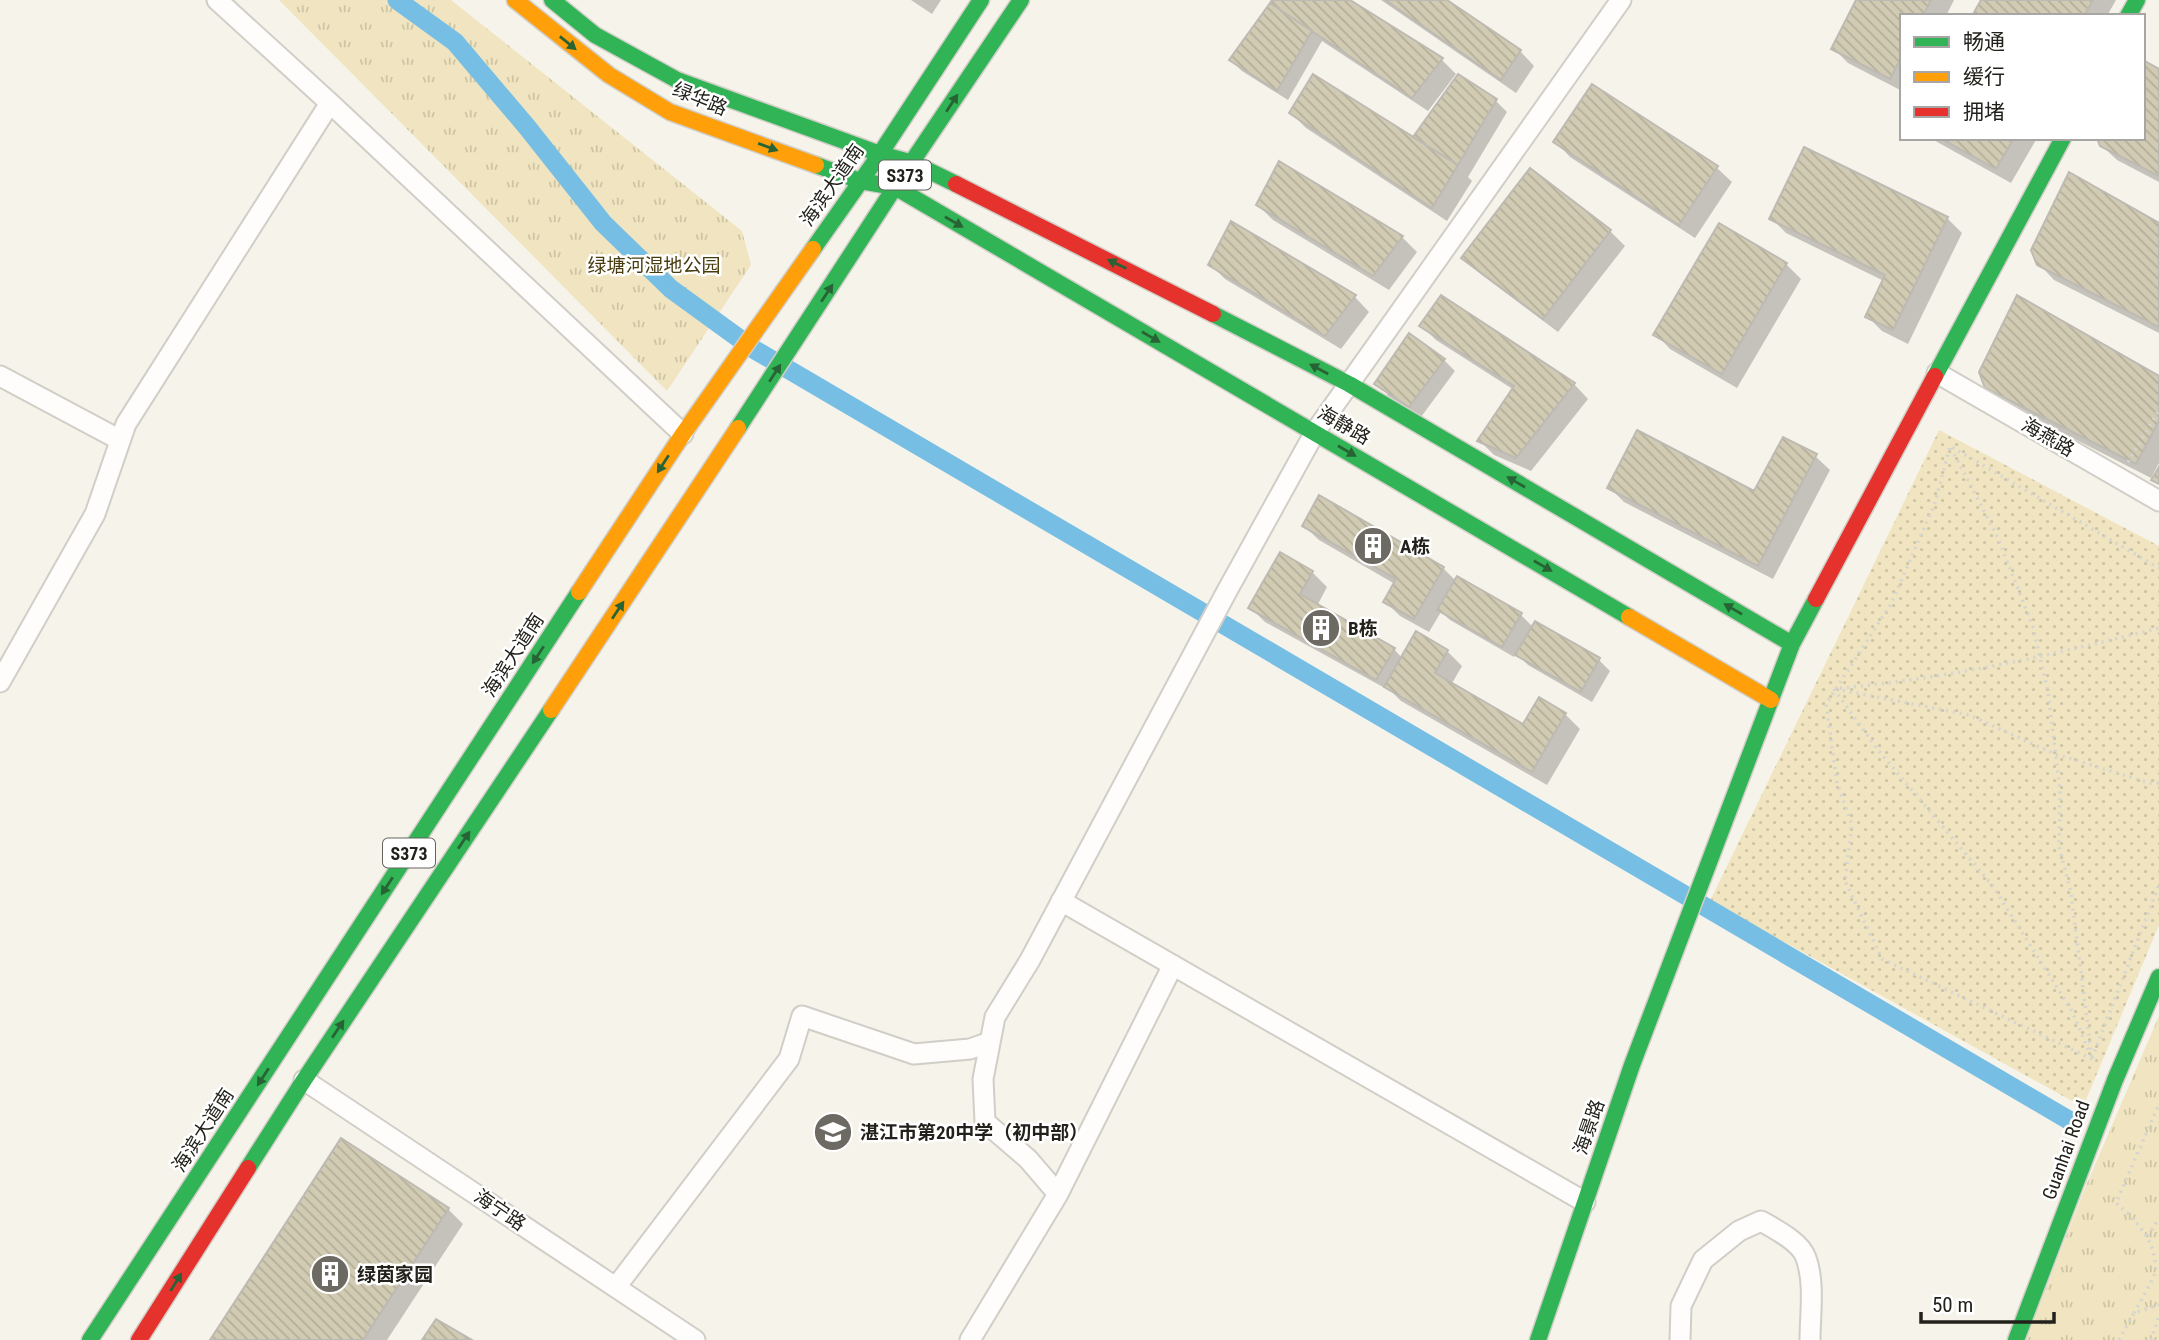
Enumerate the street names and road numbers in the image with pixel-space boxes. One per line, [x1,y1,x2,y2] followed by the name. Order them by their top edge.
[669,78,731,120] street label: 绿华路
[795,139,869,231] street label: 海滨大道南
[879,160,931,190] road number: S373
[1314,401,1374,449] street label: 海静路
[2018,413,2078,461] street label: 海燕路
[477,609,549,701] street label: 海滨大道南
[383,838,435,868] road number: S373
[167,1084,239,1176] street label: 海滨大道南
[1569,1096,1609,1158] street label: 海景路
[2037,1097,2095,1203] street label: Guanhai Road
[470,1185,530,1235] street label: 海宁路

